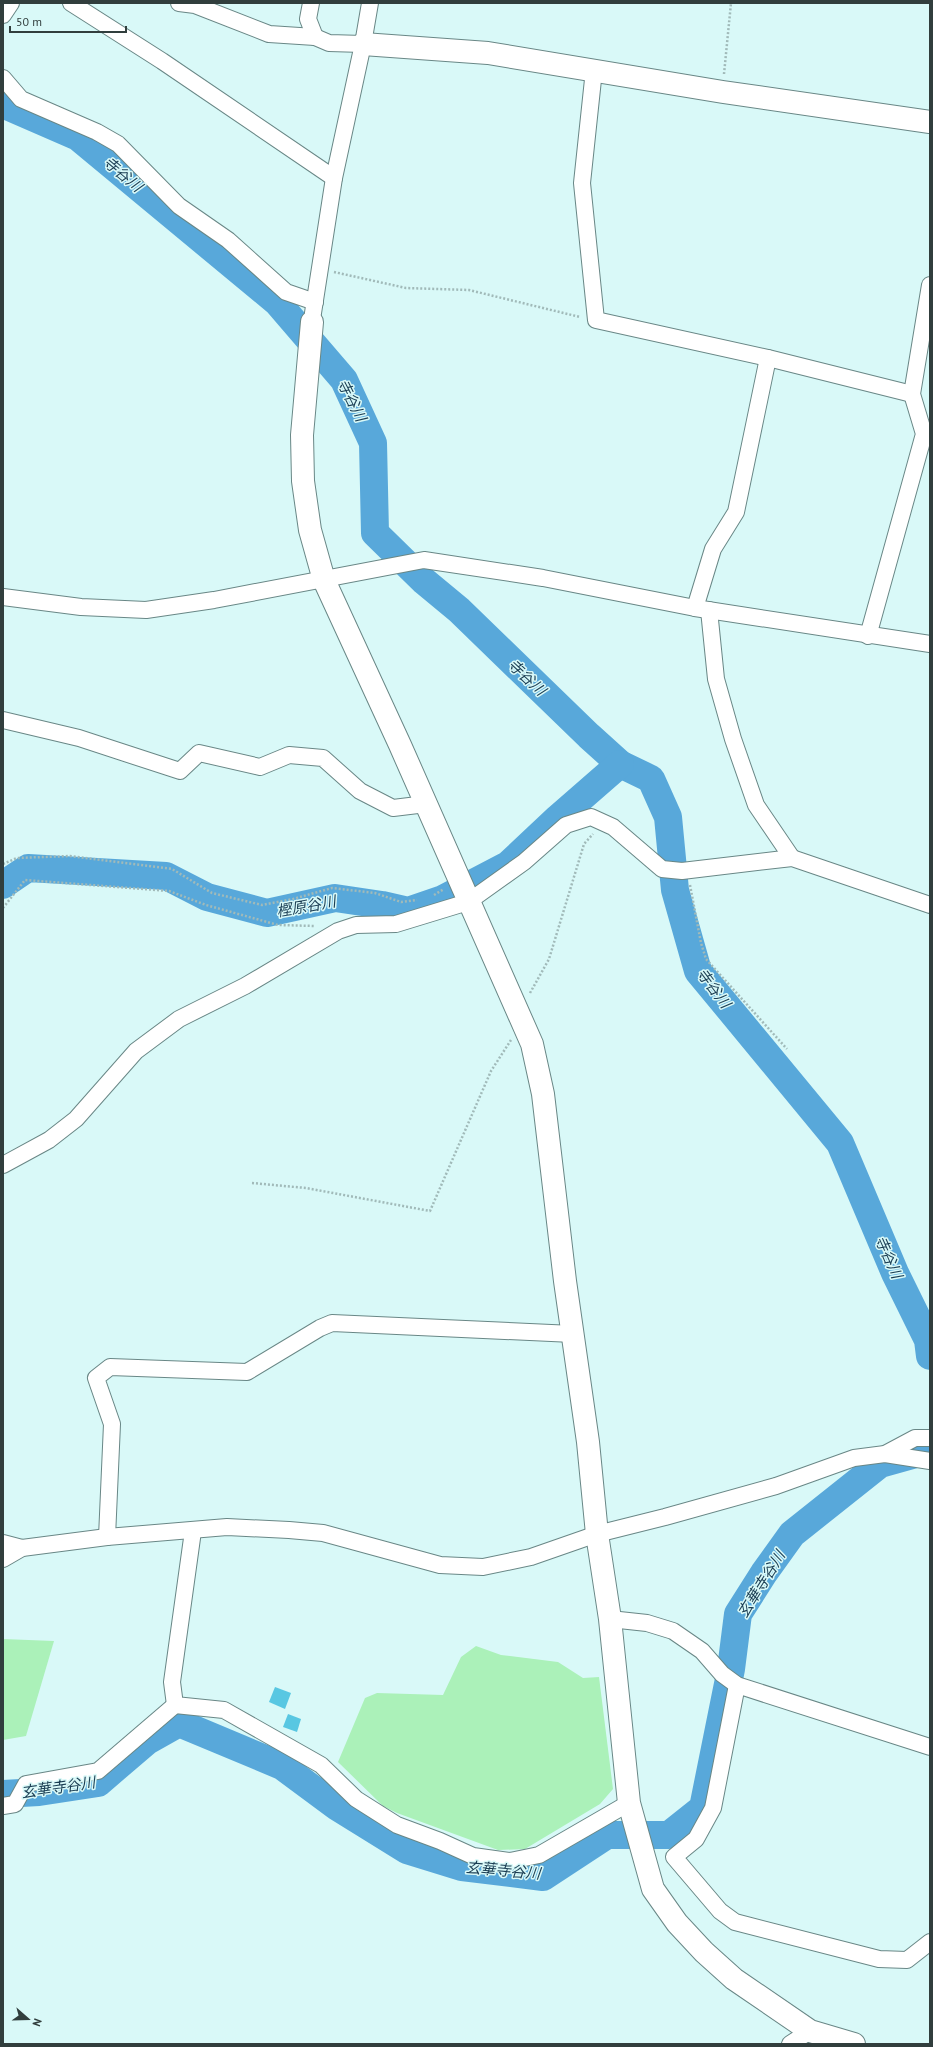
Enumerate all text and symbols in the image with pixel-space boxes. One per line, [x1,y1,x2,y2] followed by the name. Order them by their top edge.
[10,8,126,34] scale bar
[16,14,42,29] text: 50 m
[100,152,148,197] water label: 寺谷川
[333,376,372,426] water label: 寺谷川
[504,655,551,701] water label: 寺谷川
[275,891,339,921] water label: 樫原谷川
[693,964,736,1013] water label: 寺谷川
[871,1233,908,1283] water label: 寺谷川
[733,1545,790,1621] water label: 玄華寺谷川
[20,1772,98,1802] water label: 玄華寺谷川
[465,1857,543,1883] water label: 玄華寺谷川
[8,1999,48,2039] north arrow
[30,2017,45,2028] text: N

